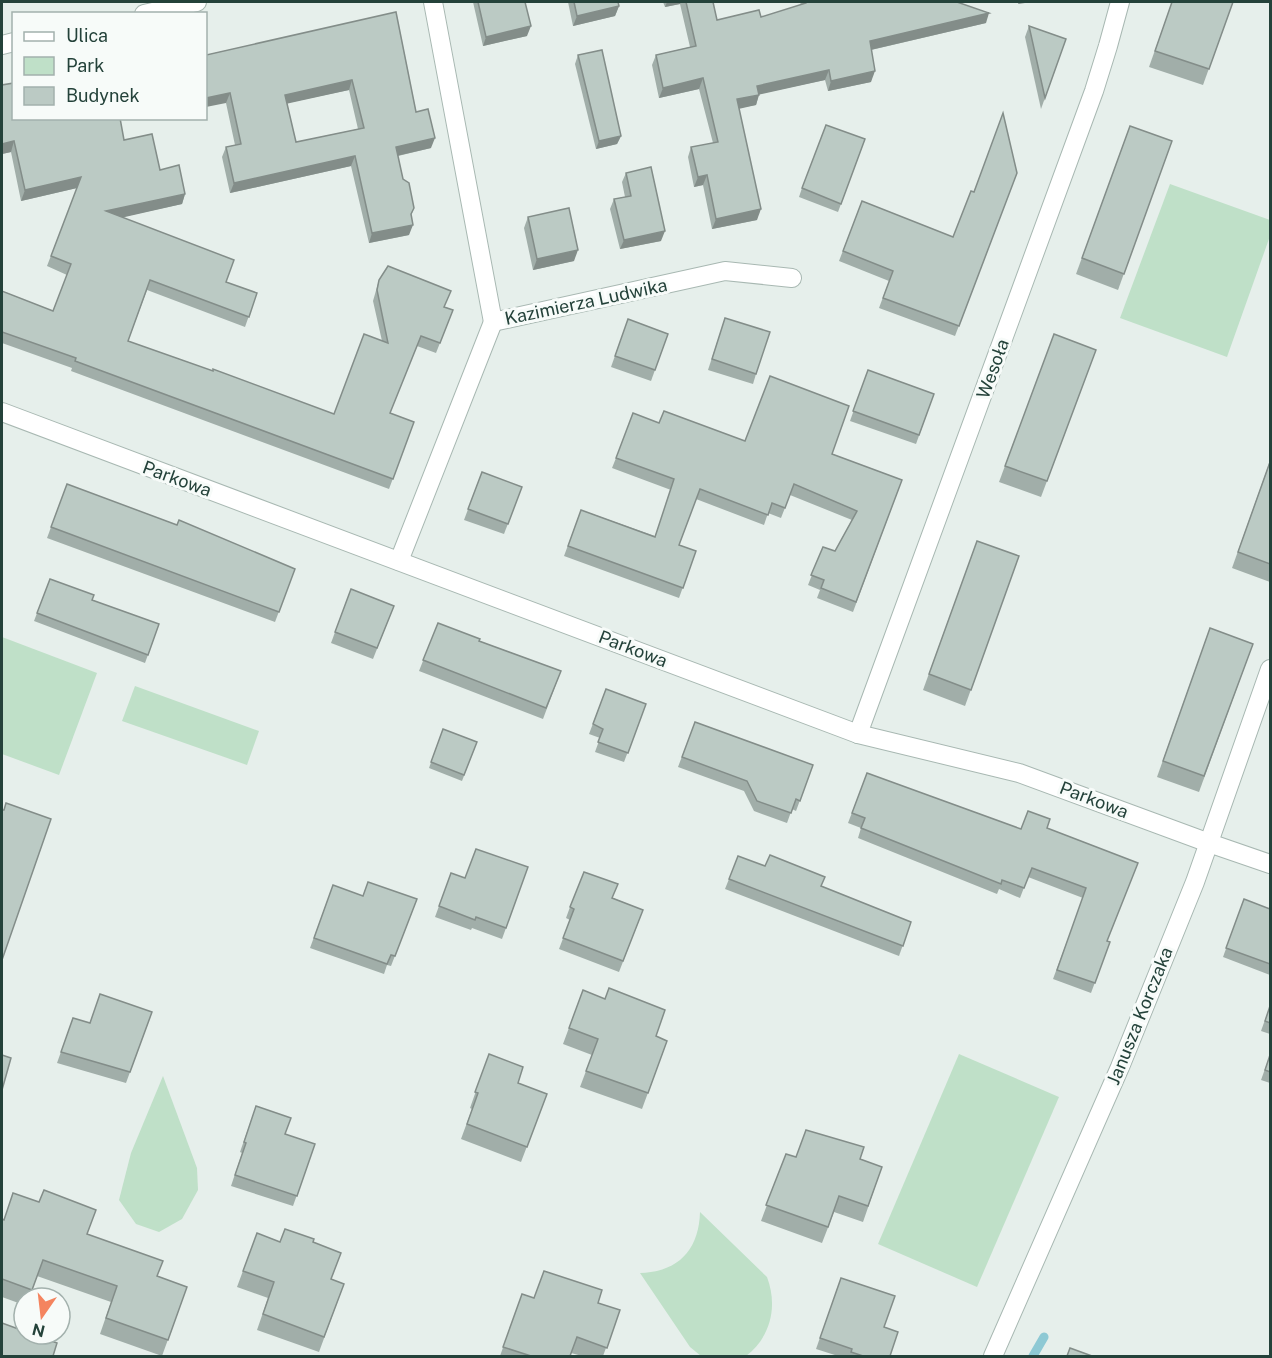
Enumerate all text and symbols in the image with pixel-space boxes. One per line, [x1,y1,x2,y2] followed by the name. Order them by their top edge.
[12,12,207,120] legend
[66,25,108,46] text: Ulica
[66,55,104,76] text: Park
[66,85,140,106] text: Budynek
[503,274,669,329] street label: Kazimierza Ludwika
[972,336,1013,401] street label: Wesoła
[140,456,215,501] street label: Parkowa
[596,626,670,671] street label: Parkowa
[1057,777,1131,822] street label: Parkowa
[1102,944,1177,1088] street label: Janusza Korczaka
[12,1286,72,1346] north arrow
[30,1319,47,1341] text: N

